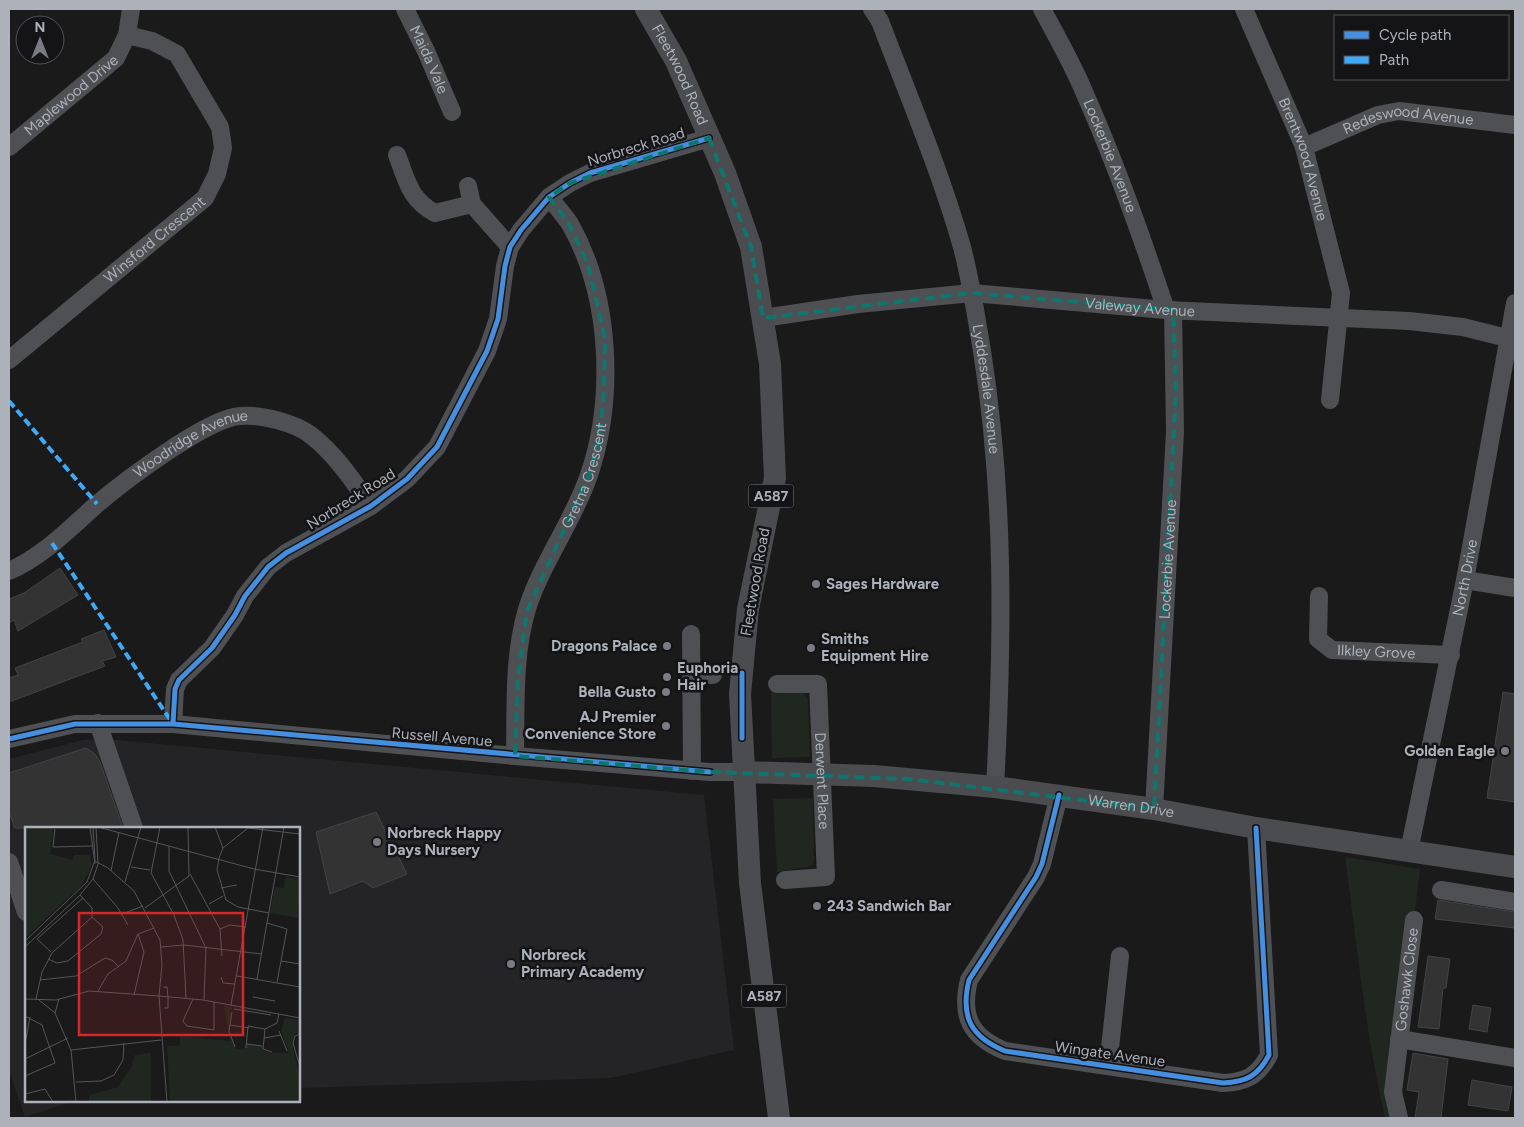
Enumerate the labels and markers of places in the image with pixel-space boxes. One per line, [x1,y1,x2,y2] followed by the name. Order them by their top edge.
[826,575,940,593] place label: Sages Hardware
[810,578,822,590] marker: Sages Hardware
[821,630,930,665] place label: Smiths Equipment Hire
[551,637,658,655] place label: Dragons Palace
[661,640,673,652] marker: Dragons Palace
[805,642,817,654] marker: Smiths Equipment Hire
[677,659,738,694] place label: Euphoria Hair
[661,671,673,683] marker: Euphoria Hair
[578,683,656,701] place label: Bella Gusto
[660,686,672,698] marker: Bella Gusto
[525,708,657,743] place label: AJ Premier Convenience Store
[660,720,672,732] marker: AJ Premier Convenience Store
[1404,742,1496,760] place label: Golden Eagle
[1499,745,1511,757] marker: Golden Eagle
[387,824,502,859] place label: Norbreck Happy Days Nursery
[371,836,383,848] marker: Norbreck Happy Days Nursery
[827,897,952,915] place label: 243 Sandwich Bar
[811,900,823,912] marker: 243 Sandwich Bar
[521,946,644,981] place label: Norbreck Primary Academy
[505,958,517,970] marker: Norbreck Primary Academy

